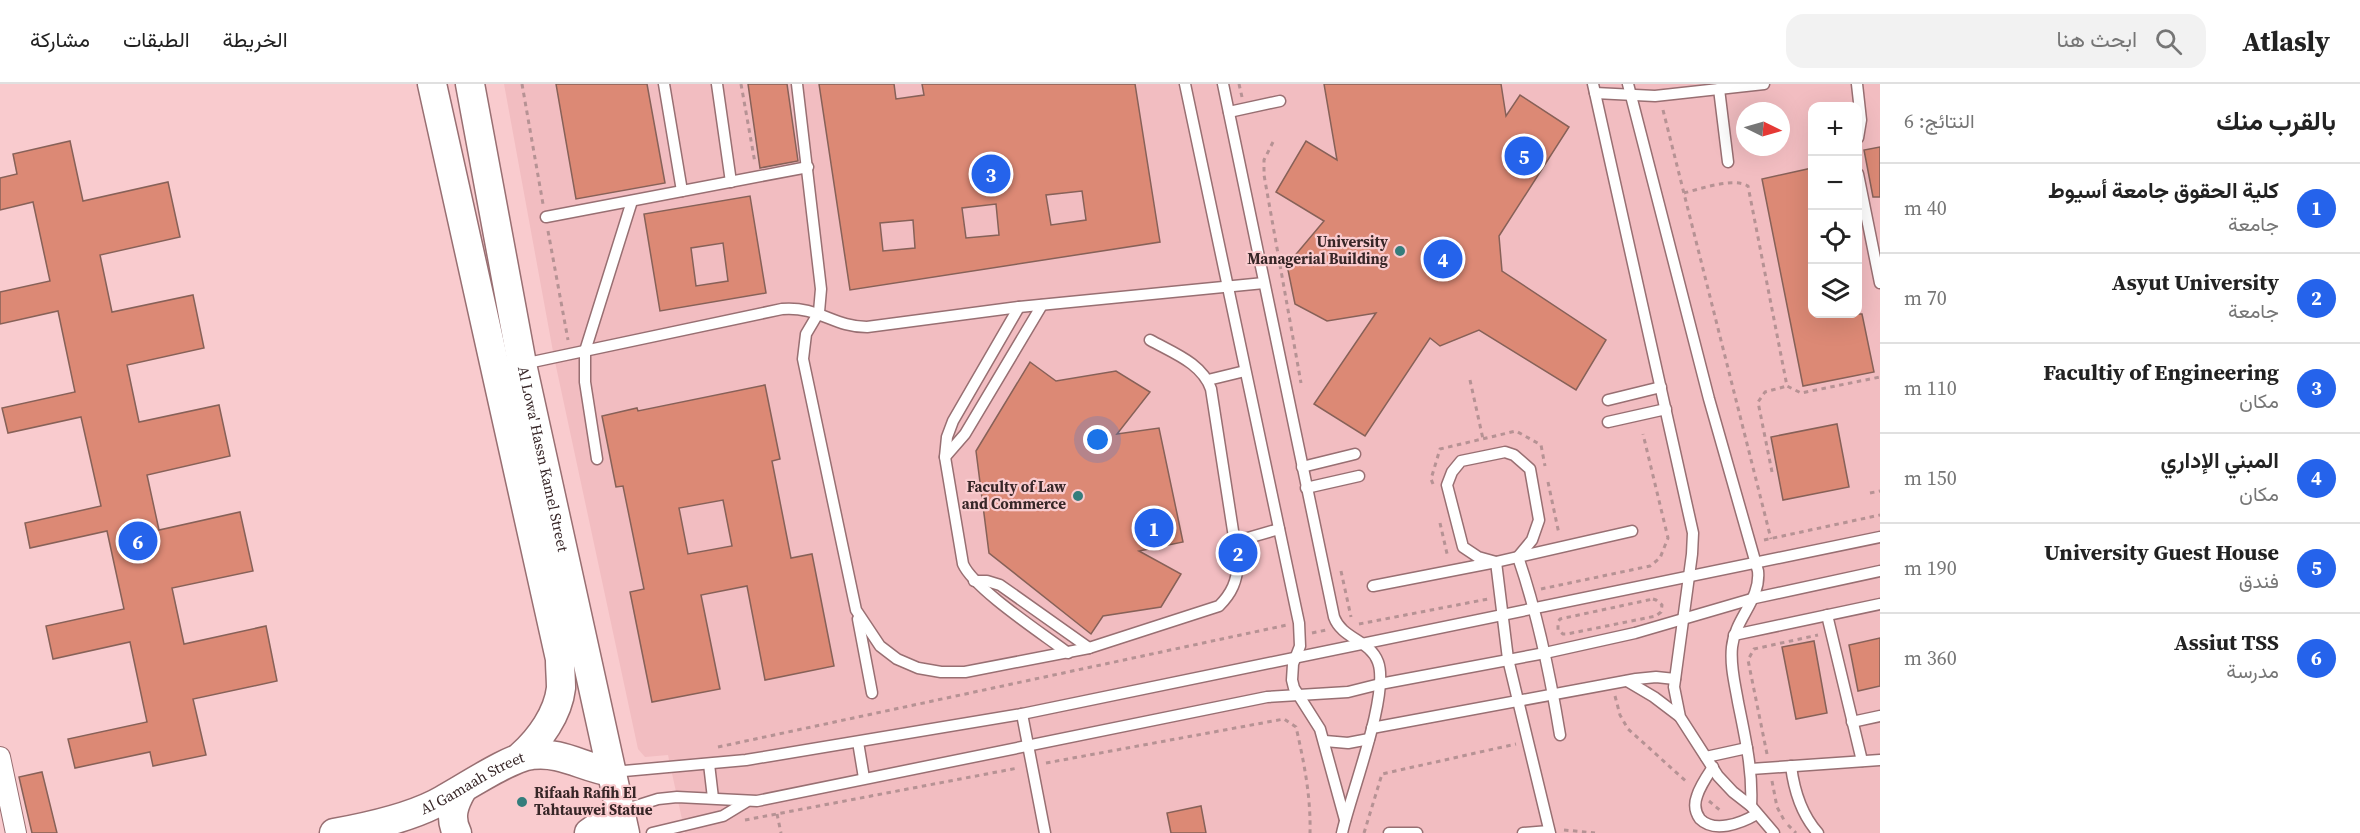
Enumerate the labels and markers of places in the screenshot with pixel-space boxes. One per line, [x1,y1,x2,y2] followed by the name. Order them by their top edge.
[1504,134,1544,178] pin: 5
[972,152,1010,196] pin: 3
[1247,231,1388,269] place label: University Managerial Building
[1424,236,1462,282] pin: 4
[1393,244,1407,258] marker: University Managerial Building
[962,476,1066,514] place label: Faculty of Law and Commerce
[1071,489,1085,503] marker: Faculty of Law and Commerce
[1134,506,1174,550] pin: 1
[118,518,158,564] pin: 6
[1218,530,1258,576] pin: 2
[534,782,653,820] place label: Rifaah Rafih El Tahtauwei Statue
[515,795,529,809] marker: Rifaah Rafih El Tahtauwei Statue

